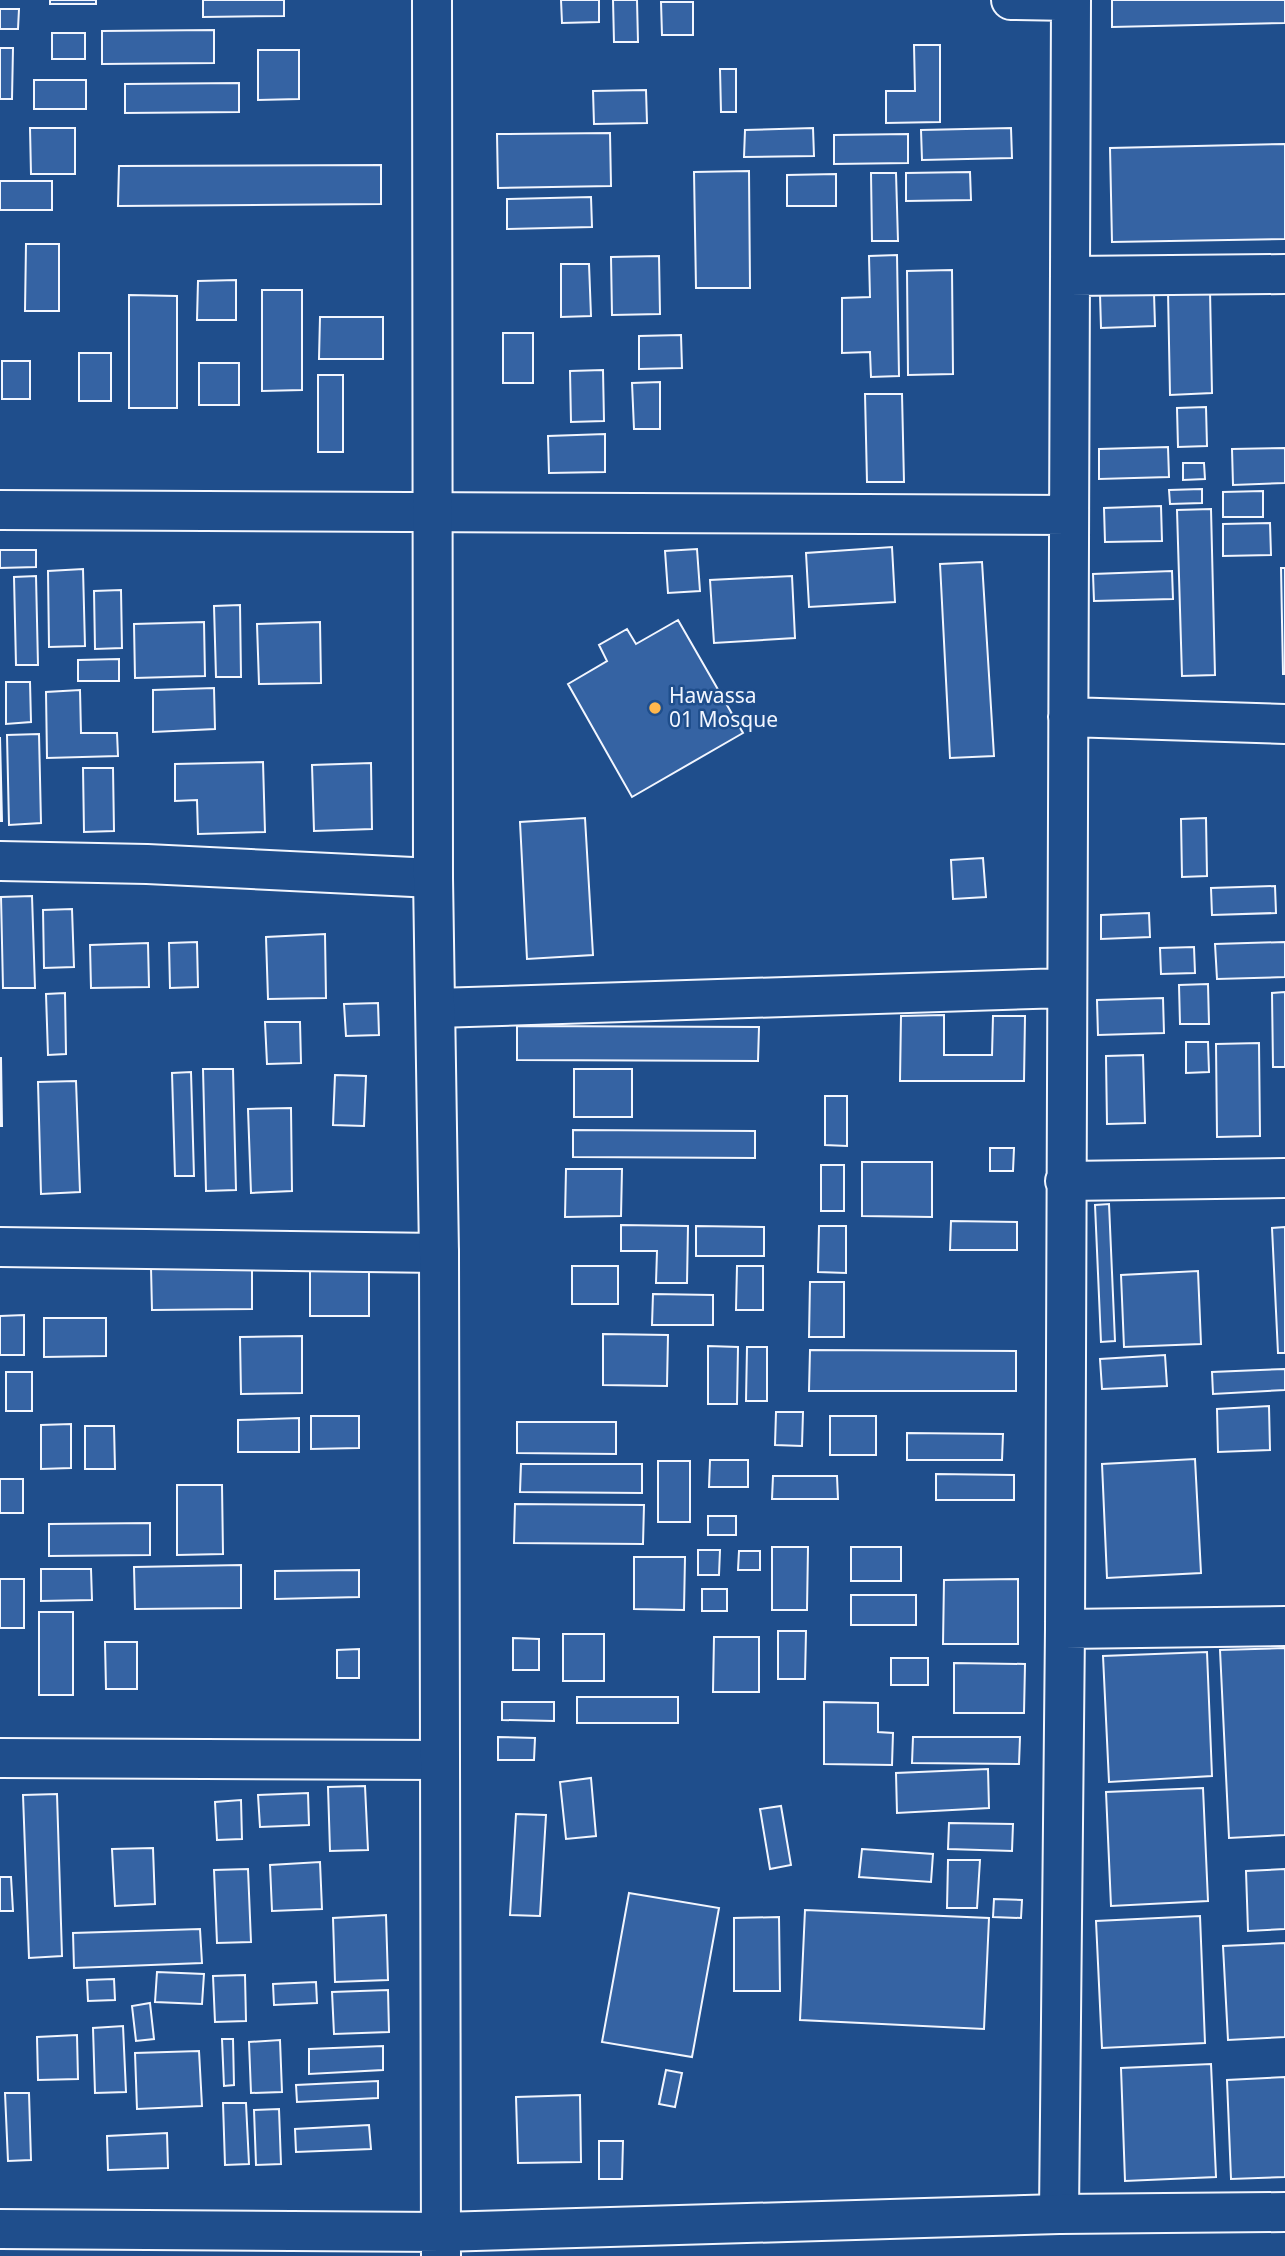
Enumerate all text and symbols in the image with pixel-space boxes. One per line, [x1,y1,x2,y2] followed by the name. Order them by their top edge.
[669,681,778,733] place label: Hawassa 01 Mosque
[647,700,663,716] marker: Hawassa 01 Mosque

